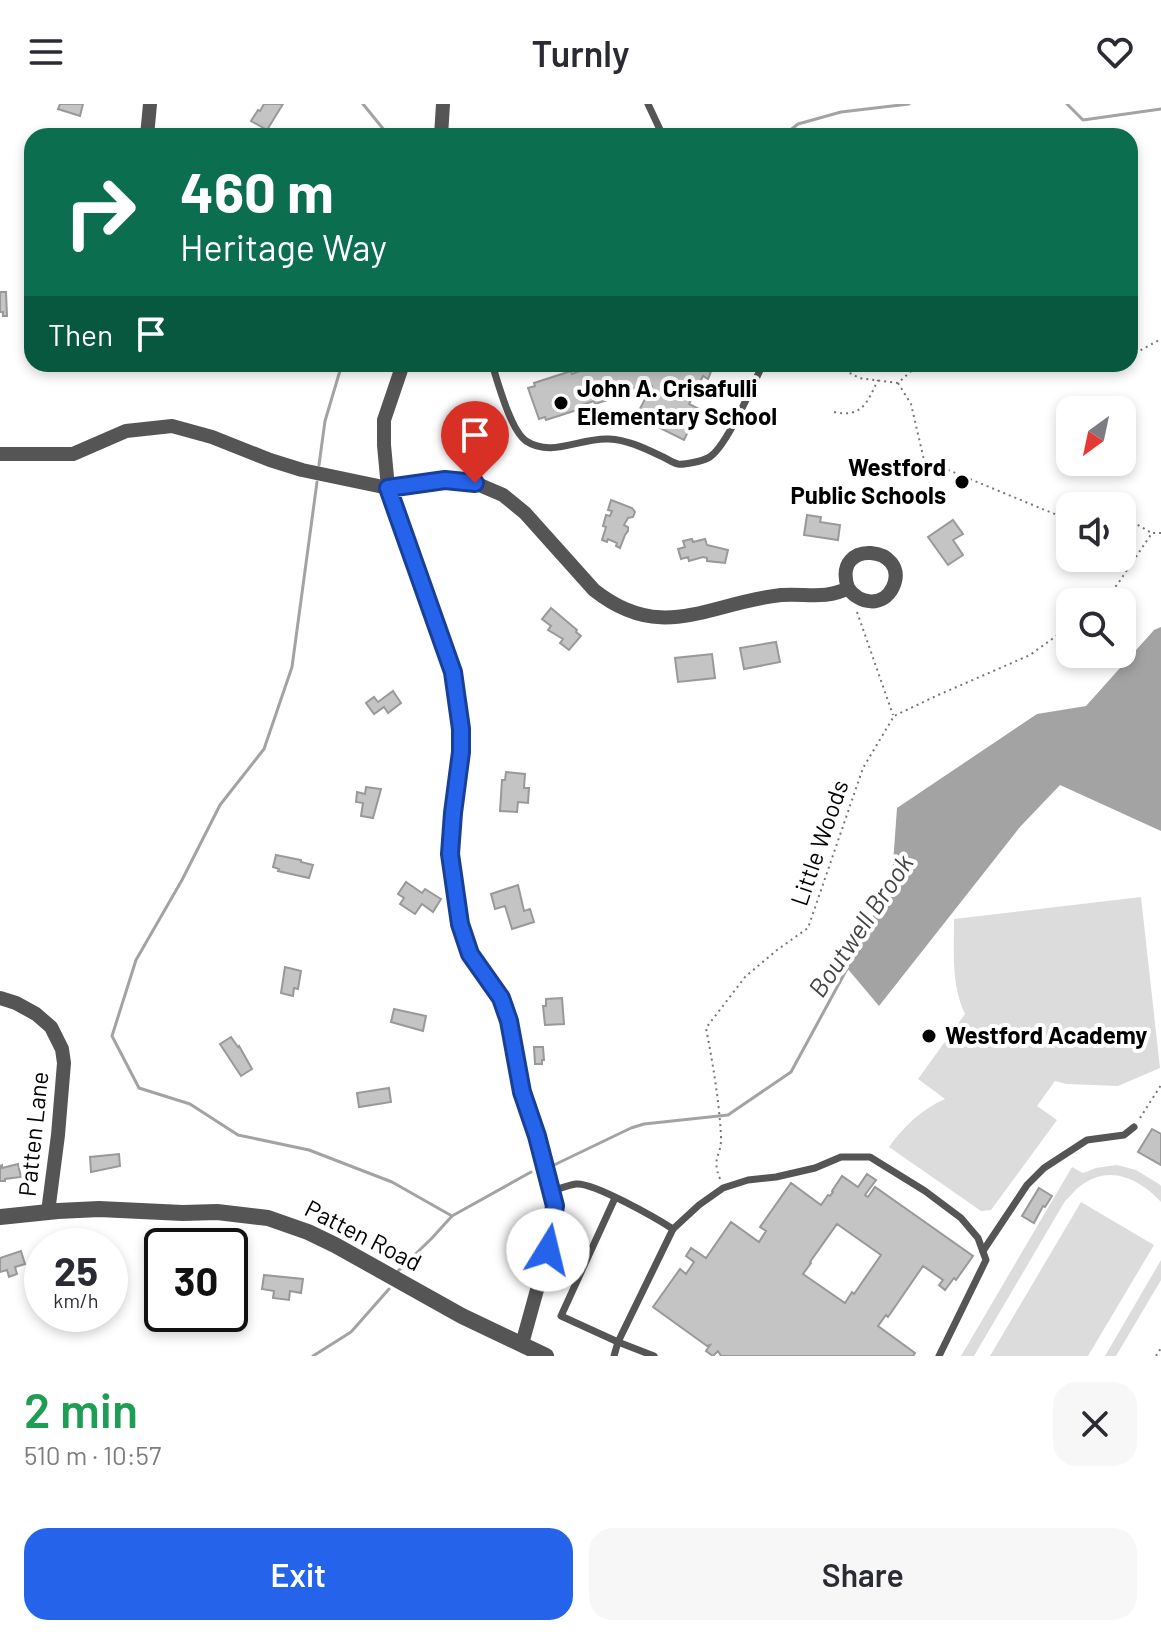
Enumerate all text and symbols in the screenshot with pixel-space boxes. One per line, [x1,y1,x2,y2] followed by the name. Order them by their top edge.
[24,30,68,74] icon: menu
[1093,30,1137,74] icon: heart
[532,31,630,74] text: Turnly
[180,157,334,224] text: 460 m
[48,160,152,264] icon: right
[180,225,387,268] text: Heritage Way
[129,312,173,356] icon: arrive
[48,316,113,352] text: Then
[577,373,777,430] place label: John A. Crisafulli Elementary School
[552,394,570,412] marker: John A. Crisafulli Elementary School
[1056,396,1136,476] north arrow
[1056,396,1136,668] map controls
[441,401,509,483] pin
[453,413,497,457] icon: arrive
[790,452,946,509] place label: Westford Public Schools
[953,473,971,491] marker: Westford Public Schools
[1056,492,1136,572] button: sound
[1056,588,1136,668] button: search
[784,776,854,909] street label: Little Woods
[801,848,919,1002] water label: Boutwell Brook
[945,1020,1147,1049] place label: Westford Academy
[920,1027,938,1045] marker: Westford Academy
[12,1070,53,1198] street label: Patten Lane
[301,1193,427,1276] street label: Patten Road
[506,1208,590,1292] position arrow
[144,1228,248,1332] speed limit sign: 30
[54,1246,98,1294] text: 25
[53,1288,99,1312] text: km/h
[24,1380,138,1438] text: 2 min
[1053,1382,1137,1466] button: close
[24,1439,161,1470] text: 510 m · 10:57
[24,1528,573,1620] button: Exit
[589,1528,1137,1620] button: Share

